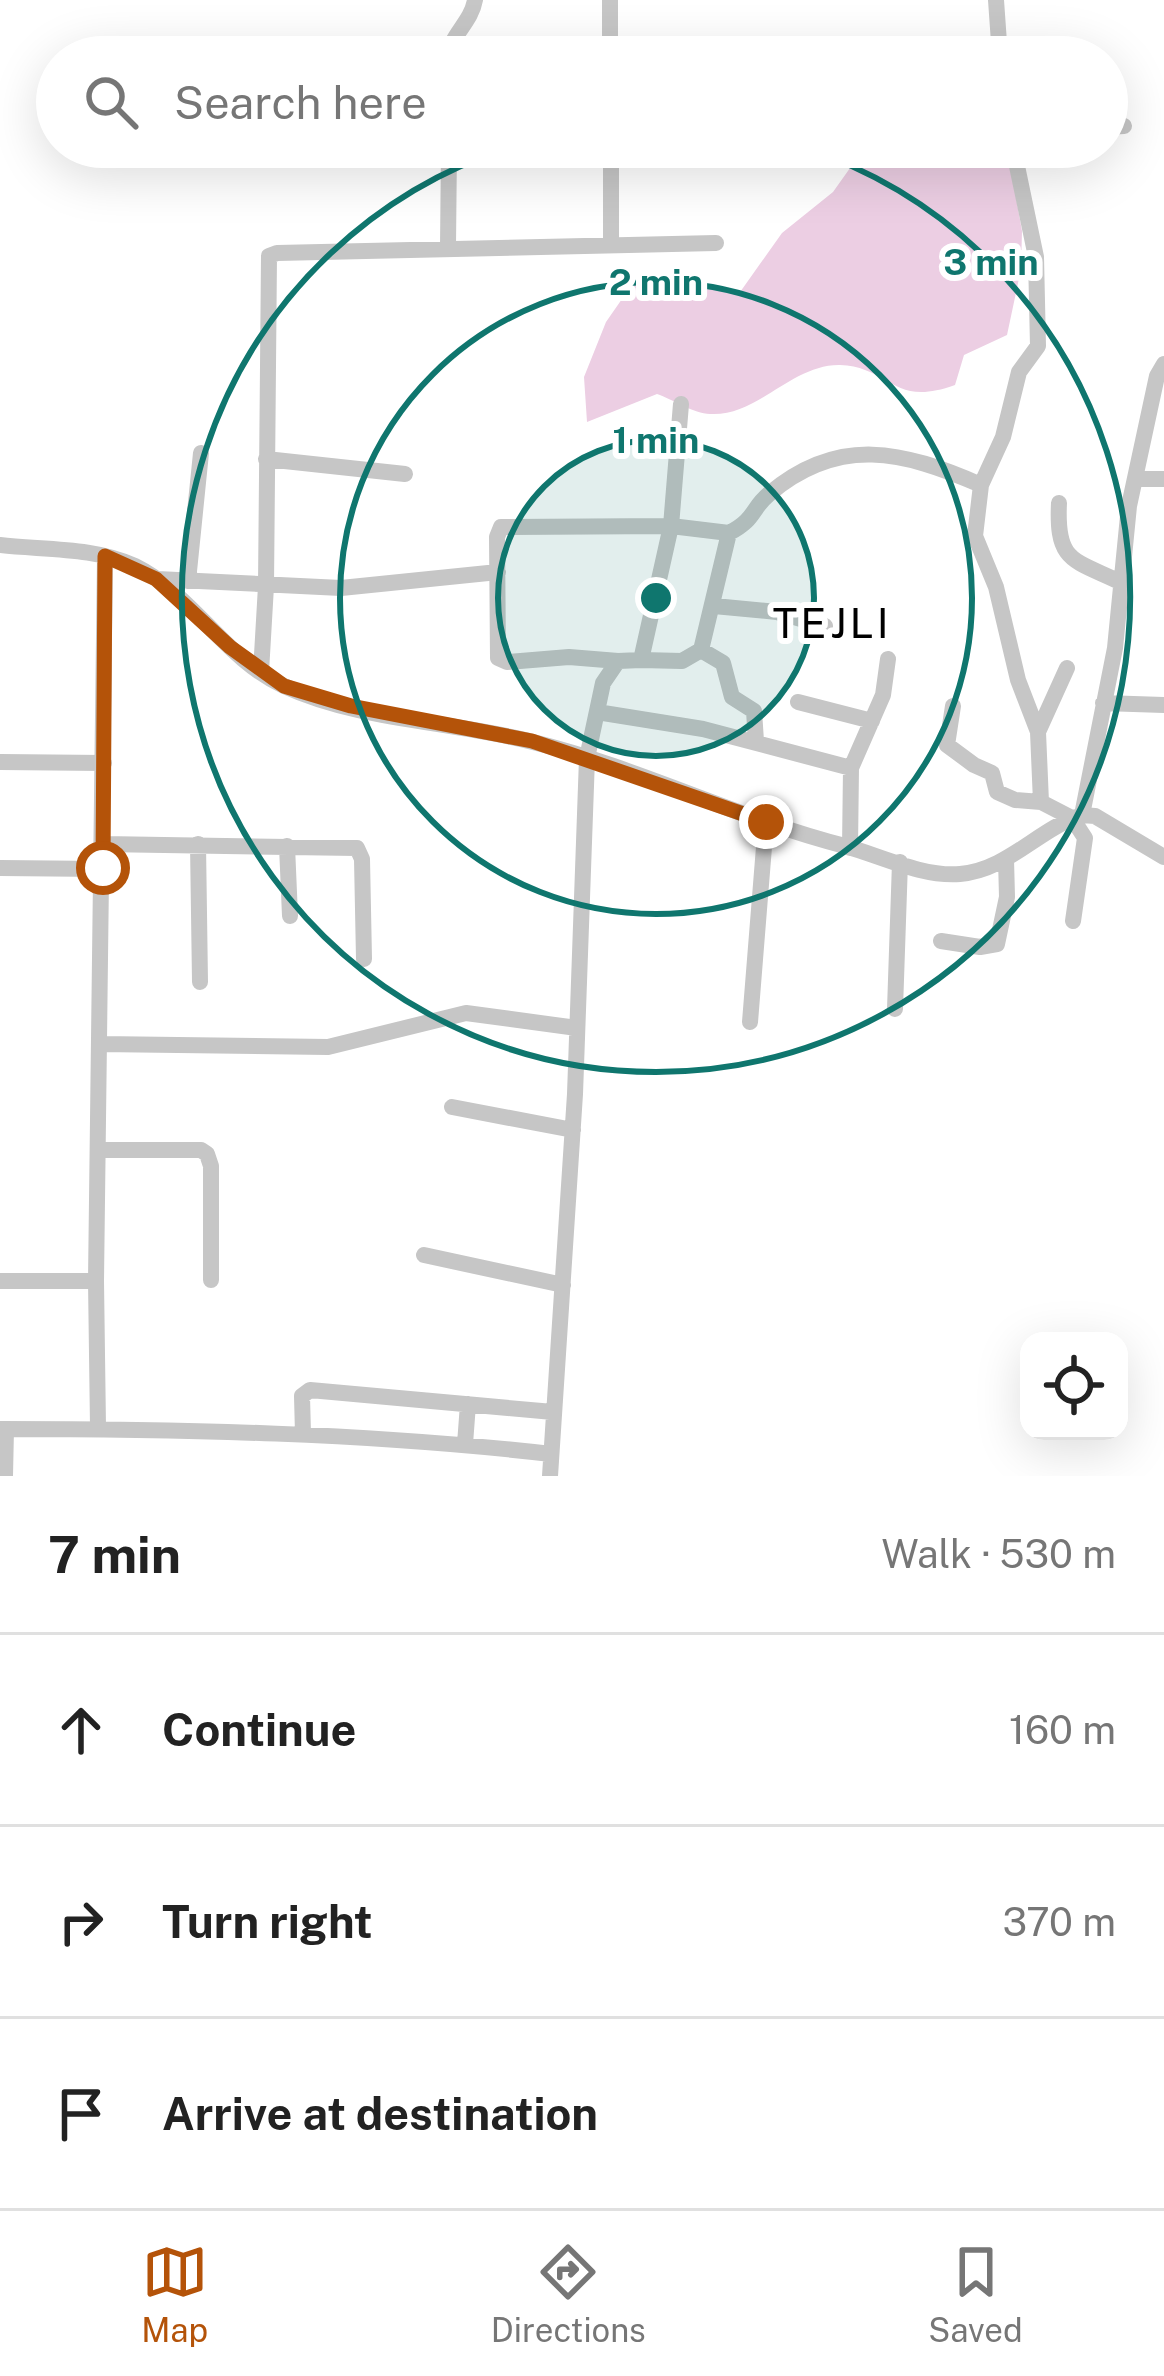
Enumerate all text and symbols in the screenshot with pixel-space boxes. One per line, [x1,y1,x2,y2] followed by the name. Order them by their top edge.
[36,36,1128,168] search box
[78,69,144,135] icon: search
[174,76,427,129] text: Search here
[943,241,1039,283] text: 3 min
[609,261,703,303] text: 2 min
[613,419,699,461] text: 1 min
[635,577,677,619] centre of rings
[772,598,892,647] district label: TEJLI
[739,795,793,849] route end
[76,841,130,895] route start
[1020,1332,1128,1440] map controls
[1020,1332,1128,1440] button: locate
[48,1525,181,1584] text: 7 min
[881,1531,1116,1577] text: Walk · 530 m
[48,1697,114,1763] icon: ahead
[162,1703,356,1756] text: Continue
[1009,1707,1116,1753] text: 160 m
[48,1889,114,1955] icon: right
[162,1895,373,1948] text: Turn right
[1002,1899,1116,1945] text: 370 m
[48,2081,114,2147] icon: arrive
[162,2087,598,2140] text: Arrive at destination
[141,2239,208,2349] tab: Map
[491,2239,646,2349] tab: Directions
[928,2239,1023,2349] tab: Saved

